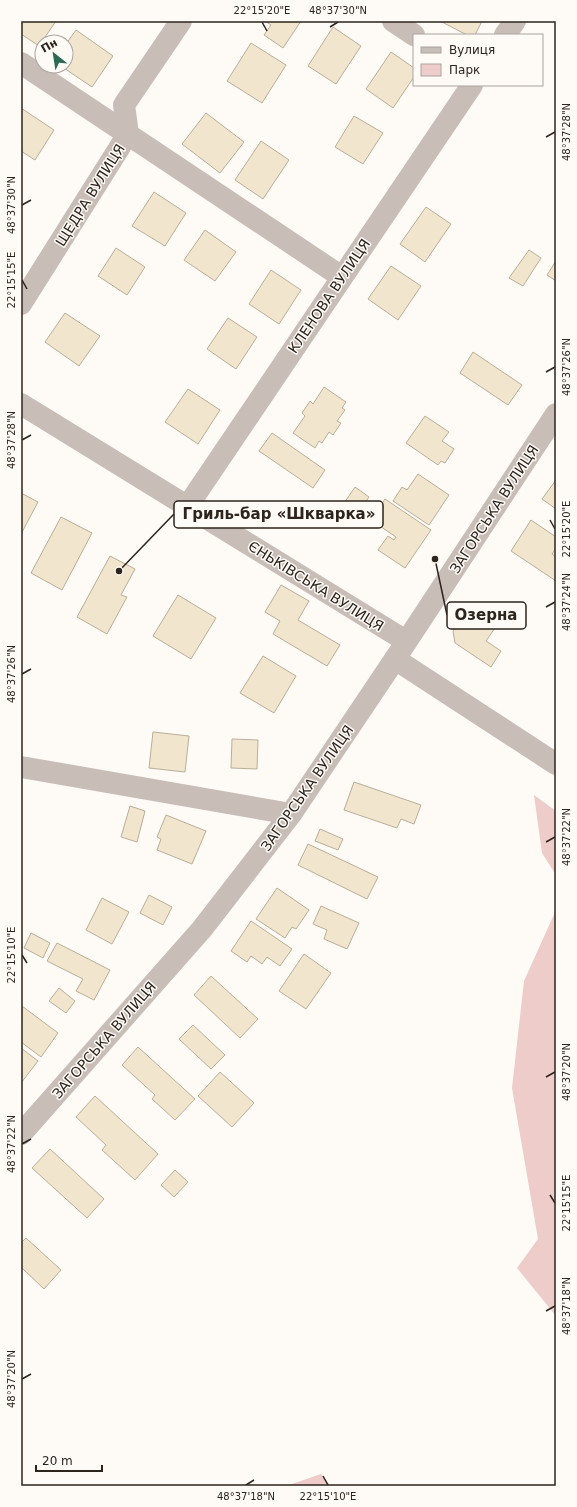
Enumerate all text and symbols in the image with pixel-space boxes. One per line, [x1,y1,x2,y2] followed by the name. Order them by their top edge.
[234,5,290,16] text: 22°15'20"E
[309,5,367,16] text: 48°37'30"N
[34,34,74,74] north arrow
[413,34,543,86] legend
[39,36,60,56] text: Пн
[449,43,495,57] text: Вулиця
[449,63,480,77] text: Парк
[561,103,572,161] text: 48°37'28"N
[52,141,128,249] street label: ЩЕДРА ВУЛИЦЯ
[6,176,17,234] text: 48°37'30"N
[285,236,373,356] street label: КЛЕНОВА ВУЛИЦЯ
[6,252,17,308] text: 22°15'15"E
[561,338,572,396] text: 48°37'26"N
[6,411,17,469] text: 48°37'28"N
[447,442,541,576] street label: ЗАГОРСЬКА ВУЛИЦЯ
[174,501,383,528] callout: Гриль-бар «Шкварка»
[561,501,572,557] text: 22°15'20"E
[183,505,375,523] text: Гриль-бар «Шкварка»
[245,538,387,634] street label: ЄНЬКІВСЬКА ВУЛИЦЯ
[561,573,572,631] text: 48°37'24"N
[447,602,526,629] callout: Озерна
[455,606,517,624] text: Озерна
[6,645,17,703] text: 48°37'26"N
[258,722,356,854] street label: ЗАГОРСЬКА ВУЛИЦЯ
[561,808,572,866] text: 48°37'22"N
[6,927,17,983] text: 22°15'10"E
[49,978,159,1102] street label: ЗАГОРСЬКА ВУЛИЦЯ
[561,1043,572,1101] text: 48°37'20"N
[6,1115,17,1173] text: 48°37'22"N
[561,1175,572,1231] text: 22°15'15"E
[561,1277,572,1335] text: 48°37'18"N
[6,1350,17,1408] text: 48°37'20"N
[36,1447,102,1473] scale bar
[42,1454,73,1468] text: 20 m
[217,1491,275,1502] text: 48°37'18"N
[300,1491,356,1502] text: 22°15'10"E

